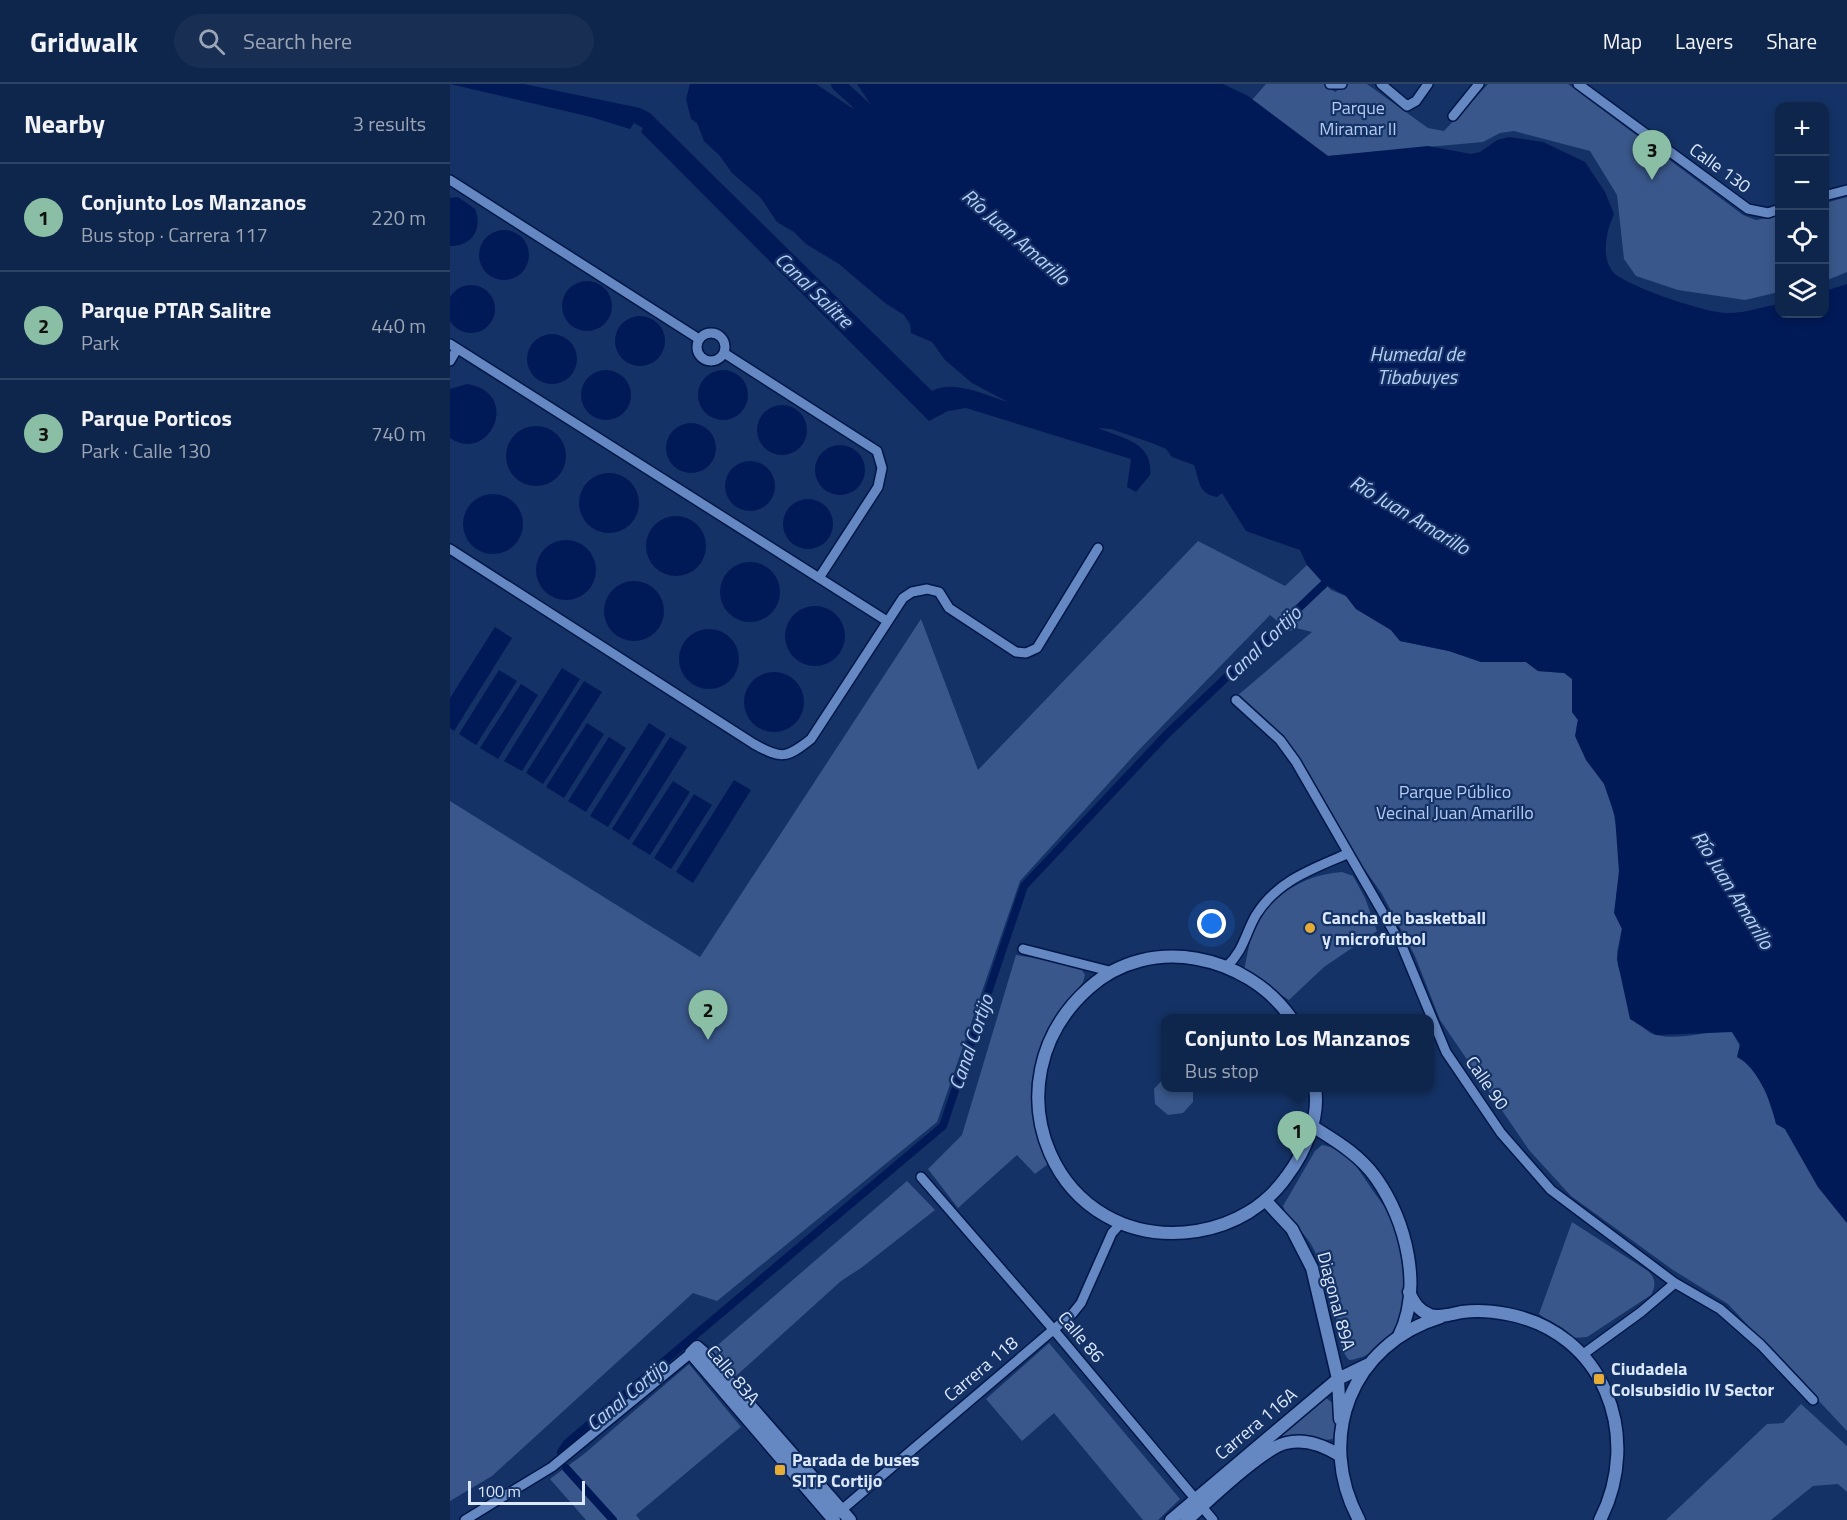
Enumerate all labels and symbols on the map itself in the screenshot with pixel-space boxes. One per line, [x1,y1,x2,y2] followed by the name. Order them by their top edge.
[1319,94,1397,142] park label: Parque Miramar II
[1632,130,1672,180] pin: 3
[1684,136,1757,199] street label: Calle 130
[955,181,1078,293] water label: Río Juan Amarillo
[768,244,862,336] water label: Canal Salitre
[1369,338,1466,392] water label: Humedal de Tibabuyes
[1344,467,1477,563] water label: Río Juan Amarillo
[1215,597,1309,689] water label: Canal Cortijo
[1376,778,1534,826] park label: Parque Público Vecinal Juan Amarillo
[1685,824,1783,956] water label: Río Juan Amarillo
[1322,904,1486,952] place label: Cancha de basketball y microfutbol
[1197,909,1226,938] your location
[1303,921,1317,935] marker: Cancha de basketball y microfutbol
[940,989,1002,1094] water label: Canal Cortijo
[688,990,728,1040] pin: 2
[1459,1050,1516,1115] street label: Calle 90
[1278,1112,1316,1161] pin: 1
[1310,1249,1363,1353] street label: Diagonal 89A
[1052,1305,1111,1368] street label: Calle 86
[938,1329,1024,1408] street label: Carrera 118
[700,1339,767,1411] street label: Calle 83A
[579,1350,675,1438] water label: Canal Cortijo
[1611,1355,1775,1403] place label: Ciudadela Colsubsidio IV Sector
[1592,1372,1606,1386] marker: Ciudadela Colsubsidio IV Sector
[1209,1381,1303,1466] street label: Carrera 116A
[792,1446,920,1494] place label: Parada de buses SITP Cortijo
[773,1463,787,1477] marker: Parada de buses SITP Cortijo
[468,1478,585,1506] scale bar

